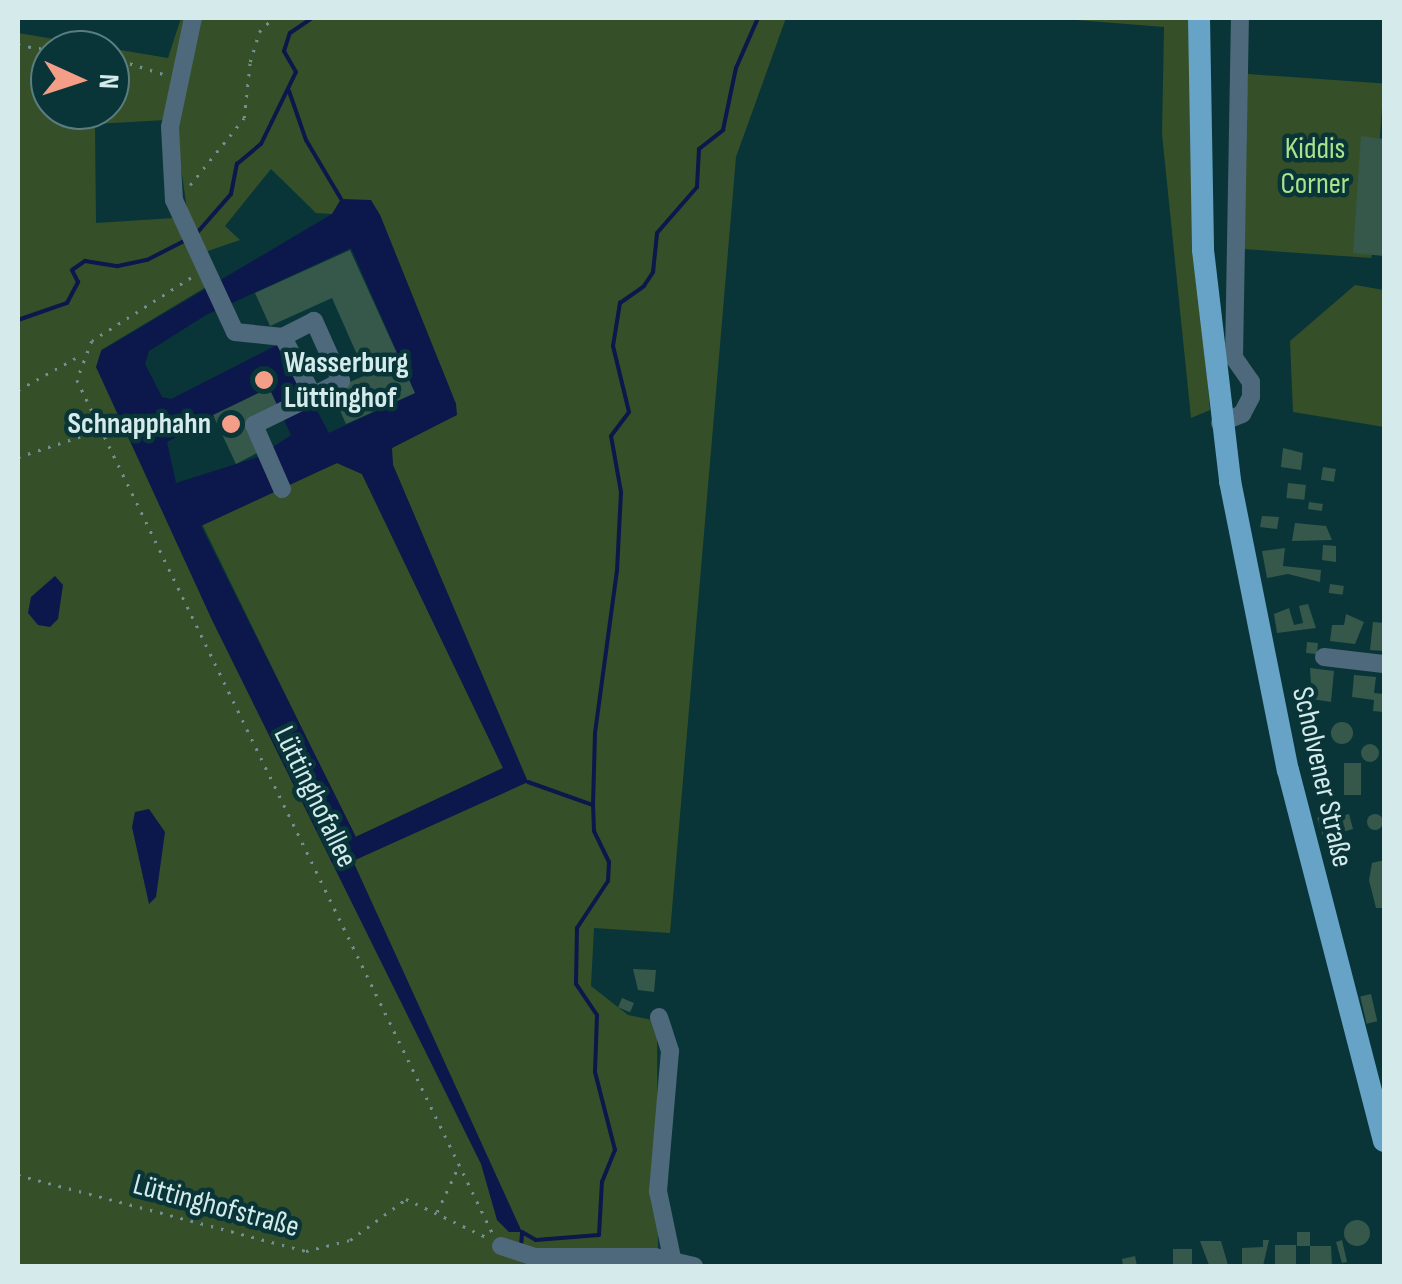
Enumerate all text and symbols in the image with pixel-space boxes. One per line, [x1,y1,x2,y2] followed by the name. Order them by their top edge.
[30,30,130,130] north arrow
[92,73,125,90] text: N
[1281,131,1349,202] park label: Kiddis Corner
[284,345,409,416] place label: Wasserburg Lüttinghof
[253,369,275,391] marker: Wasserburg Lüttinghof
[68,406,211,442] place label: Schnapphahn
[220,413,242,435] marker: Schnapphahn
[1284,683,1360,871] street label: Scholvener Straße
[265,720,365,874] street label: Lüttinghofallee
[129,1167,303,1245] street label: Lüttinghofstraße

